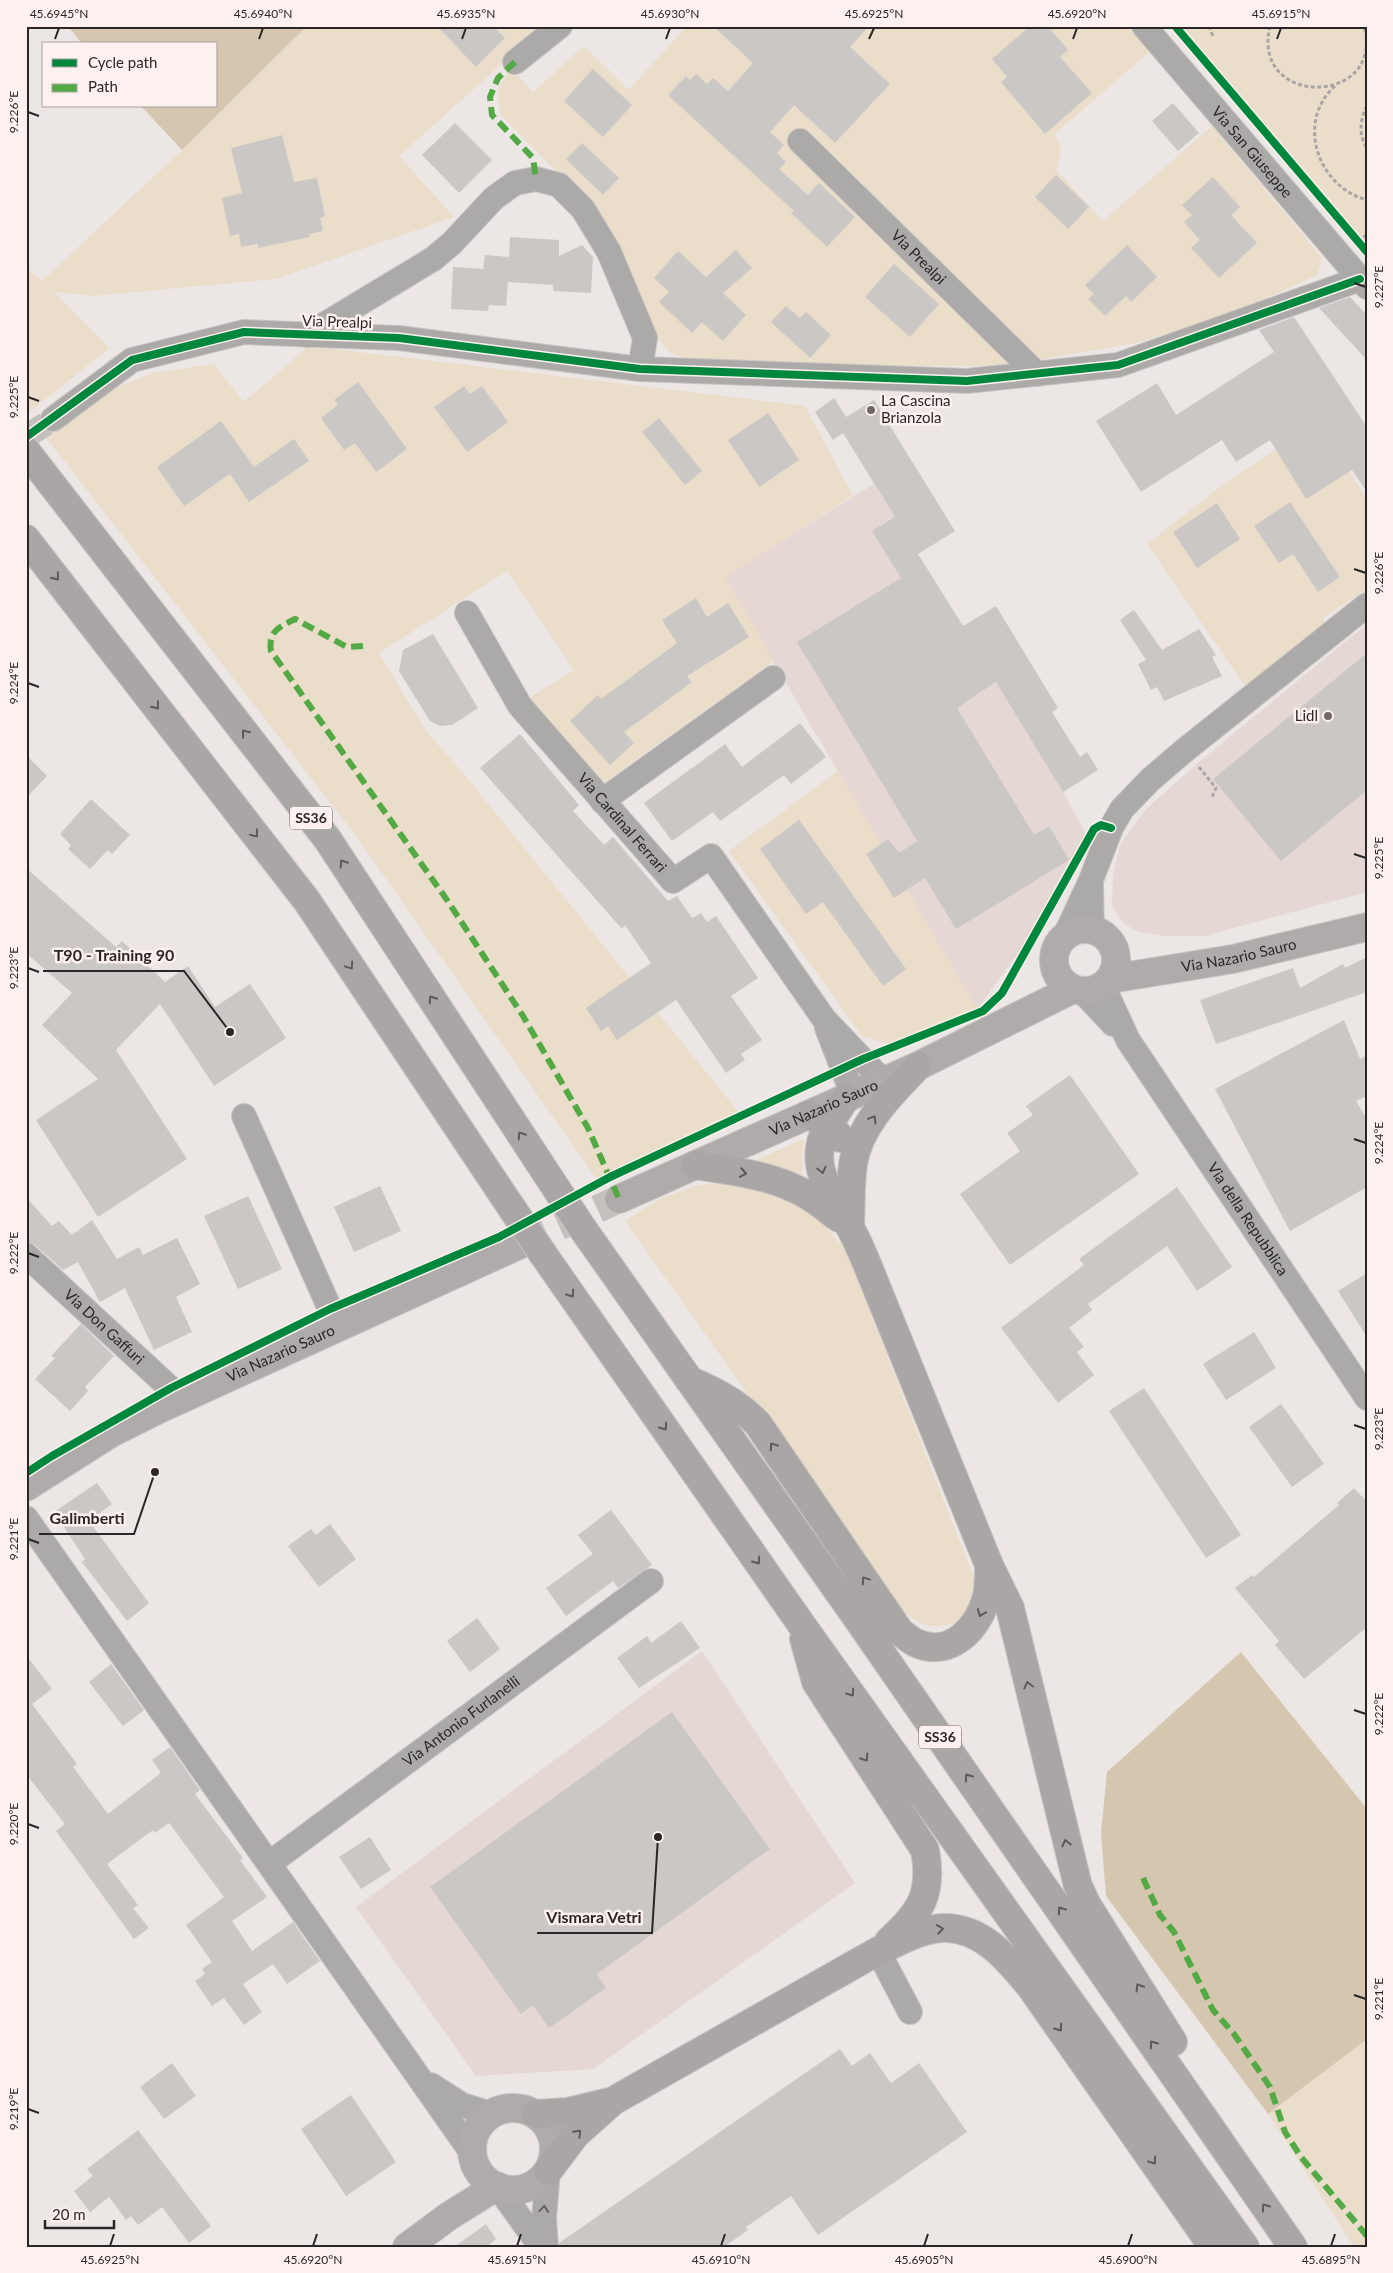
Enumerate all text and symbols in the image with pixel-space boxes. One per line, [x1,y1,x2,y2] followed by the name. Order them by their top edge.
[30,6,88,21] text: 45.6945°N
[234,6,292,21] text: 45.6940°N
[437,6,495,21] text: 45.6935°N
[641,6,699,21] text: 45.6930°N
[845,6,903,21] text: 45.6925°N
[1048,6,1106,21] text: 45.6920°N
[1252,6,1310,21] text: 45.6915°N
[42,42,218,108] legend
[88,53,157,71] text: Cycle path
[88,77,118,95] text: Path
[6,91,21,133] text: 9.226°E
[1208,102,1297,201] street label: Via San Giuseppe
[888,226,950,288] street label: Via Prealpi
[1371,266,1386,308] text: 9.227°E
[302,311,372,331] street label: Via Prealpi
[6,376,21,418] text: 9.225°E
[881,391,951,426] place label: La Cascina Brianzola
[865,404,877,416] marker: La Cascina Brianzola
[1371,552,1386,594] text: 9.226°E
[50,571,59,581] one-way arrow
[6,662,21,704] text: 9.224°E
[150,700,158,709] one-way arrow
[1295,706,1318,724] place label: Lidl
[1322,710,1334,722] marker: Lidl
[243,730,251,739] one-way arrow
[574,769,671,875] street label: Via Cardinal Ferrari
[290,806,332,830] road number: SS36
[249,828,258,838] one-way arrow
[1371,837,1386,879] text: 9.225°E
[340,860,349,869] one-way arrow
[1180,934,1298,975] street label: Via Nazario Sauro
[43,940,184,971] callout: T90 - Training 90
[54,945,174,964] text: T90 - Training 90
[6,947,21,989] text: 9.223°E
[344,960,353,970] one-way arrow
[429,995,438,1005] one-way arrow
[766,1075,880,1139] street label: Via Nazario Sauro
[866,1116,876,1125] one-way arrow
[1371,1122,1386,1164] text: 9.224°E
[518,1131,527,1141] one-way arrow
[1204,1159,1293,1279] street label: Via della Repubblica
[816,1166,827,1175] one-way arrow
[739,1168,748,1178] one-way arrow
[6,1232,21,1274] text: 9.222°E
[61,1285,148,1368] street label: Via Don Gaffuri
[565,1288,574,1298] one-way arrow
[223,1320,337,1385] street label: Via Nazario Sauro
[1371,1408,1386,1450] text: 9.223°E
[658,1421,667,1431] one-way arrow
[770,1443,779,1452] one-way arrow
[39,1503,134,1534] callout: Galimberti
[49,1508,125,1527] text: Galimberti
[6,1518,21,1560] text: 9.221°E
[751,1555,760,1564] one-way arrow
[862,1577,871,1586] one-way arrow
[977,1608,988,1617] one-way arrow
[399,1671,523,1770] street label: Via Antonio Furlanelli
[1023,1680,1034,1689] one-way arrow
[845,1687,853,1696] one-way arrow
[1371,1693,1386,1735] text: 9.222°E
[919,1725,961,1748] road number: SS36
[859,1752,868,1761] one-way arrow
[965,1773,974,1783] one-way arrow
[6,1803,21,1845] text: 9.220°E
[1061,1839,1072,1848] one-way arrow
[537,1902,652,1933] callout: Vismara Vetri
[1058,1906,1067,1916] one-way arrow
[545,1907,642,1926] text: Vismara Vetri
[936,1925,945,1935] one-way arrow
[1371,1978,1386,2020] text: 9.221°E
[1135,1983,1145,1992] one-way arrow
[1053,2022,1062,2031] one-way arrow
[1150,2040,1159,2050] one-way arrow
[6,2088,21,2130] text: 9.219°E
[572,2130,581,2139] one-way arrow
[1147,2155,1156,2164] one-way arrow
[45,2198,114,2230] scale bar
[1262,2203,1271,2212] one-way arrow
[539,2204,550,2212] one-way arrow
[52,2205,86,2223] text: 20 m
[81,2252,139,2267] text: 45.6925°N
[284,2252,342,2267] text: 45.6920°N
[488,2252,546,2267] text: 45.6915°N
[692,2252,750,2267] text: 45.6910°N
[895,2252,953,2267] text: 45.6905°N
[1099,2252,1157,2267] text: 45.6900°N
[1302,2252,1360,2267] text: 45.6895°N

